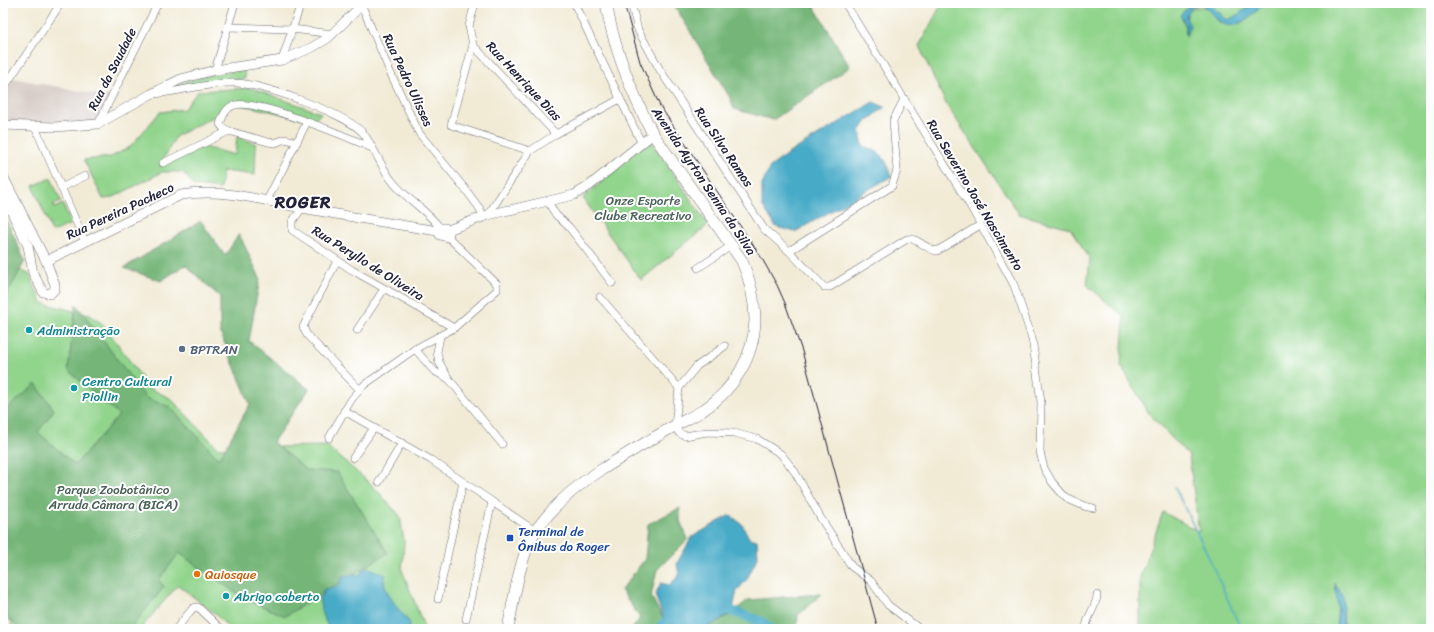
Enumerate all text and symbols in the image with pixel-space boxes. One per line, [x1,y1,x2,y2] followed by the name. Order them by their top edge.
[81,23,143,114] street label: Rua da Saudade
[376,30,440,131] street label: Rua Pedro Ulisses
[480,35,568,127] street label: Rua Henrique Dias
[645,101,763,260] street label: Avenida Ayrton Senna da Silva
[689,102,760,193] street label: Rua Silva Ramos
[920,115,1030,276] street label: Rua Severino José Nascimento
[62,176,178,246] street label: Rua Pereira Pacheco
[274,187,331,217] district label: ROGER
[595,189,692,227] park label: Onze Esporte Clube Recreativo
[307,219,429,307] street label: Rua Peryllo de Oliveira
[36,319,120,342] place label: Administração
[24,325,34,335] marker: Administração
[190,338,238,361] place label: BPTRAN
[177,344,187,354] marker: BPTRAN
[82,370,172,408] place label: Centro Cultural Piollin
[69,383,79,393] marker: Centro Cultural Piollin
[48,478,179,516] park label: Parque Zoobotânico Arruda Câmara (BICA)
[518,520,610,558] place label: Terminal de Ônibus do Roger
[505,533,515,543] marker: Terminal de Ônibus do Roger
[205,563,257,586] place label: Quiosque
[192,569,202,579] marker: Quiosque
[233,585,320,608] place label: Abrigo coberto
[221,591,231,601] marker: Abrigo coberto

